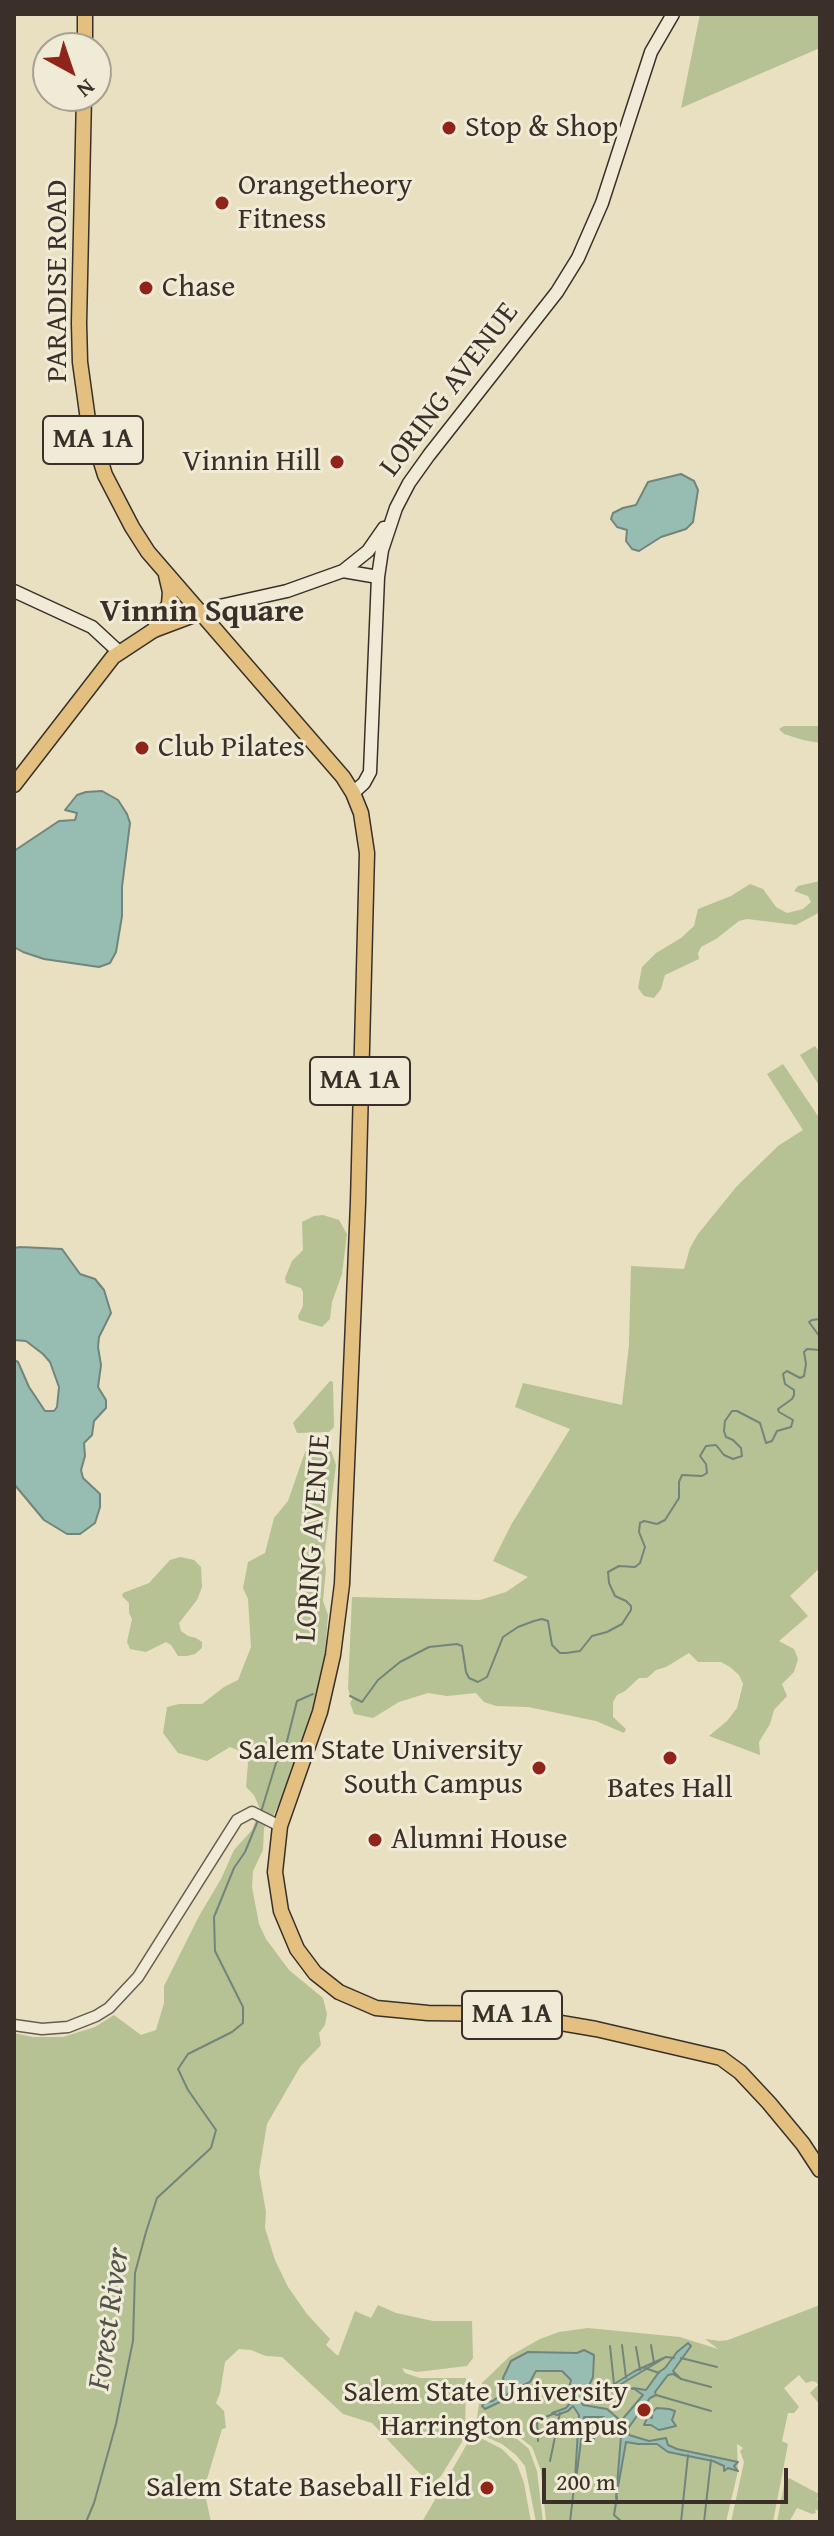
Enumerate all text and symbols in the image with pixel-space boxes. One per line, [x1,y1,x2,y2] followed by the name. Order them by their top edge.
[32,32,112,112] north arrow
[70,72,102,106] text: N
[465,110,618,146] place label: Stop & Shop
[440,119,458,137] marker: Stop & Shop
[238,168,412,238] place label: Orangetheory Fitness
[40,180,76,382] street label: PARADISE ROAD
[213,194,231,212] marker: Orangetheory Fitness
[162,270,235,306] place label: Chase
[137,279,155,297] marker: Chase
[373,296,527,484] street label: LORING AVENUE
[43,416,143,464] road number: MA 1A
[182,444,321,480] place label: Vinnin Hill
[328,453,346,471] marker: Vinnin Hill
[100,594,304,632] district label: Vinnin Square
[158,730,305,766] place label: Club Pilates
[133,739,151,757] marker: Club Pilates
[310,1057,410,1105] road number: MA 1A
[289,1433,339,1643] street label: LORING AVENUE
[238,1733,523,1804] place label: Salem State University South Campus
[661,1749,679,1767] marker: Bates Hall
[530,1759,548,1777] marker: Salem State University South Campus
[607,1771,733,1807] place label: Bates Hall
[391,1822,568,1858] place label: Alumni House
[366,1831,384,1849] marker: Alumni House
[462,1991,562,2039] road number: MA 1A
[81,2245,139,2393] water label: Forest River
[343,2375,628,2446] place label: Salem State University Harrington Campus
[635,2401,653,2419] marker: Salem State University Harrington Campus
[546,2452,792,2502] scale bar
[556,2464,616,2499] text: 200 m
[146,2470,471,2506] place label: Salem State Baseball Field
[478,2479,496,2497] marker: Salem State Baseball Field

